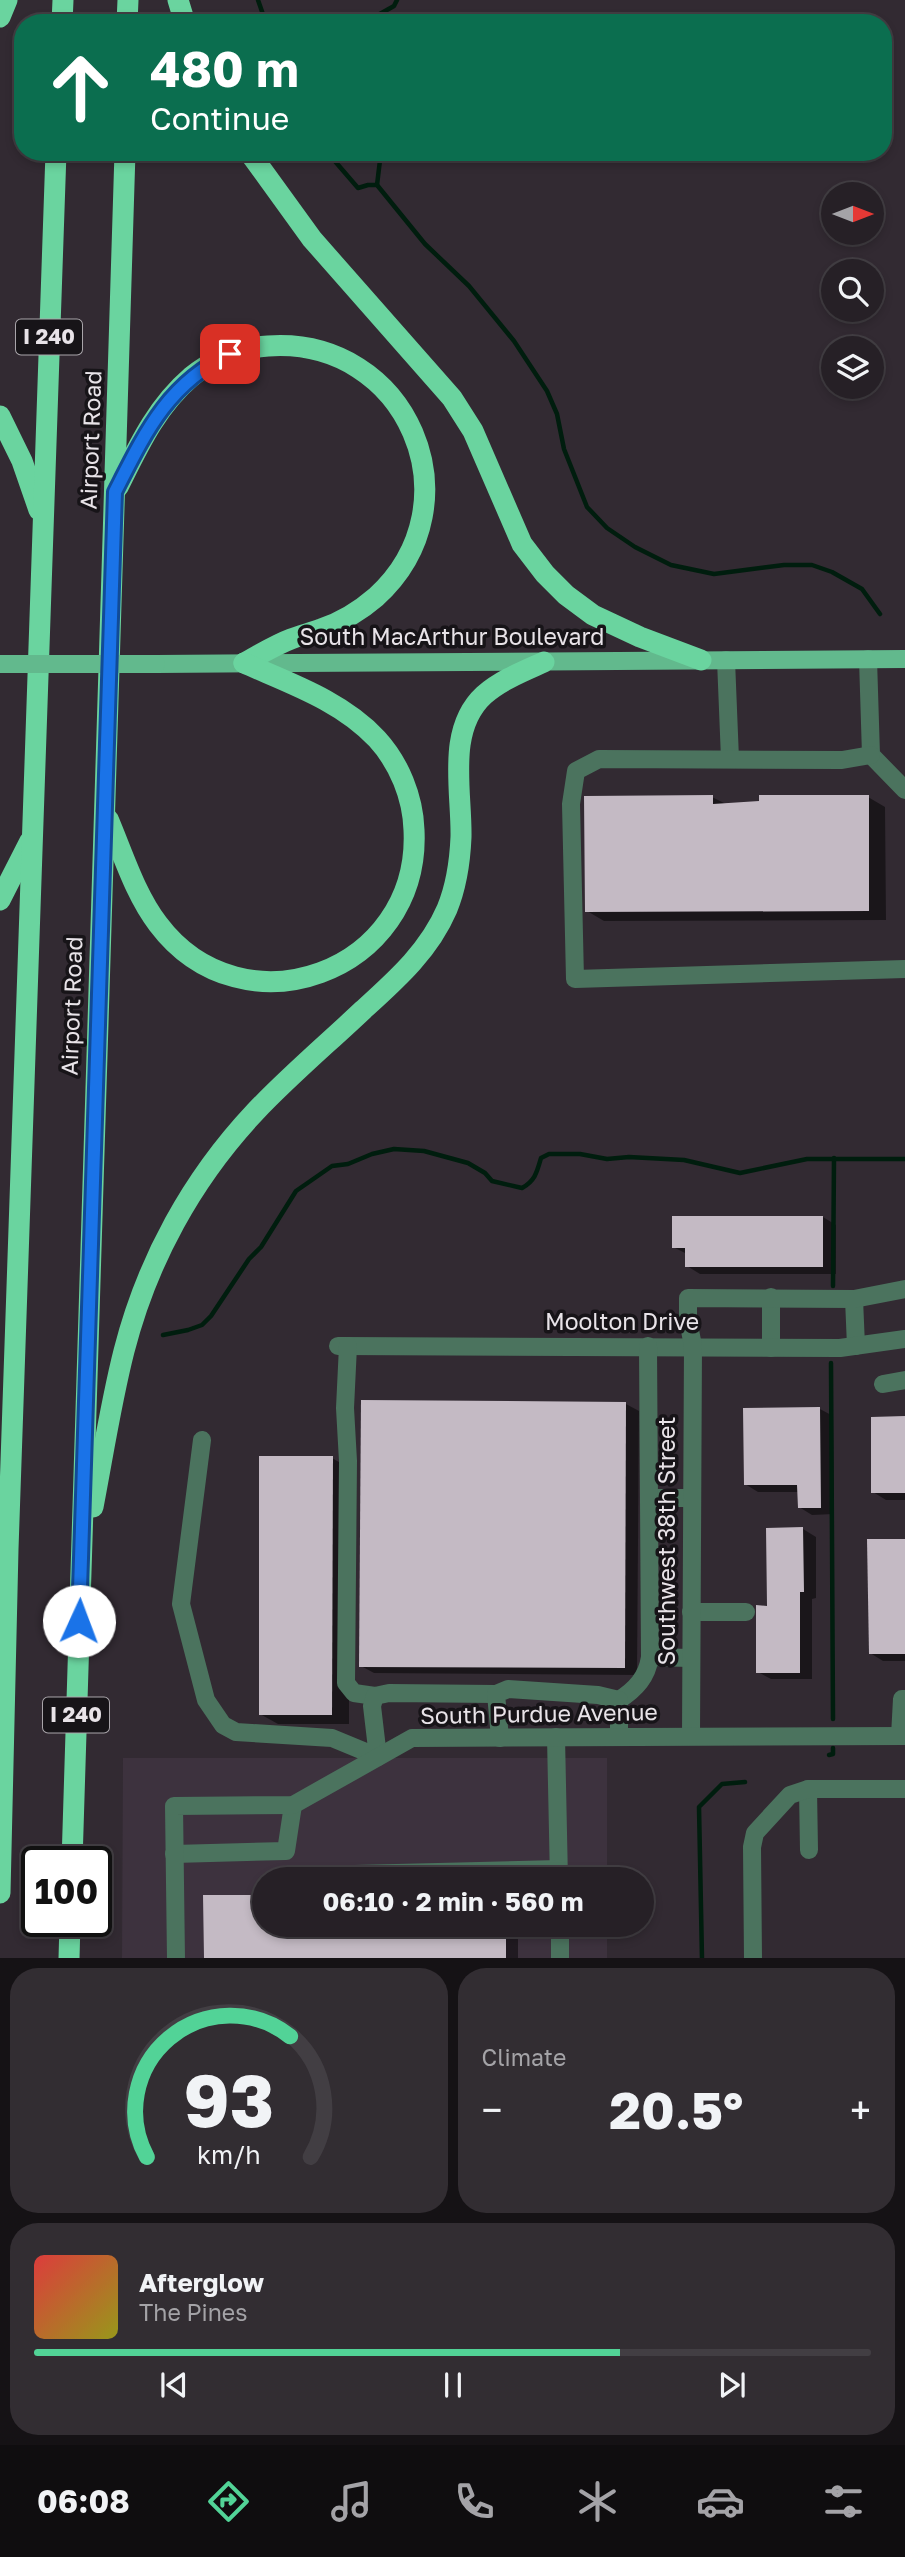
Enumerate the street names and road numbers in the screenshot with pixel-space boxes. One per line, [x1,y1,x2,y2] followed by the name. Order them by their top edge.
[16,320,82,354] road number: I 240
[74,370,106,510] street label: Airport Road
[300,622,604,650] street label: South MacArthur Boulevard
[55,936,87,1076] street label: Airport Road
[545,1307,699,1335] street label: Moolton Drive
[652,1416,680,1666] street label: Southwest 38th Street
[420,1697,658,1729] street label: South Purdue Avenue
[43,1698,109,1732] road number: I 240

